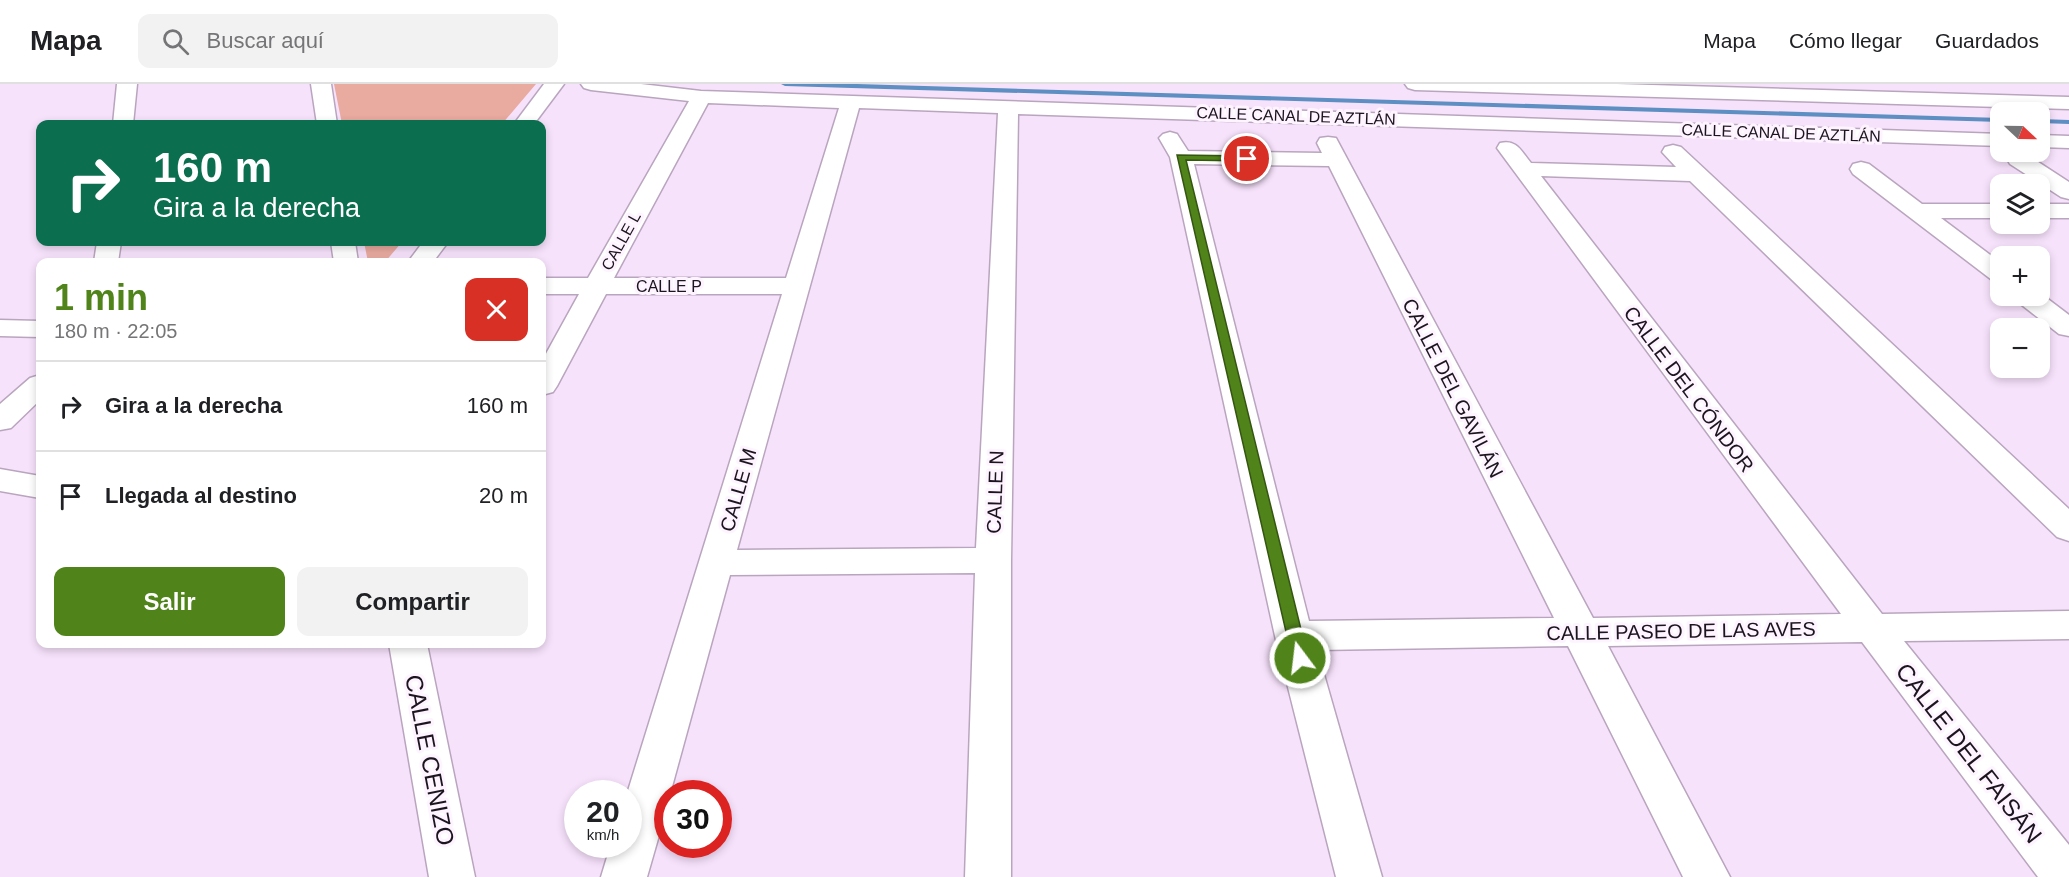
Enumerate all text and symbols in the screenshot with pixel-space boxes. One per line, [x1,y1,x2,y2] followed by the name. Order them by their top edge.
[138,14,558,68] search box
[30,25,102,56] text: Mapa
[159,25,192,58] icon: search
[207,28,324,53] text: Buscar aquí
[1703,29,1756,52] text: Mapa
[1789,29,1902,52] text: Cómo llegar
[1935,29,2039,52] text: Guardados
[1990,102,2050,162] north arrow
[1990,102,2050,378] map controls
[1196,103,1396,128] street label: CALLE CANAL DE AZTLÁN
[1681,120,1881,145] street label: CALLE CANAL DE AZTLÁN
[1221,133,1272,184] pin
[1230,142,1263,175] icon: arrive
[54,144,132,222] icon: right
[153,144,272,191] text: 160 m
[1990,174,2050,234] button: layers
[153,193,360,223] text: Gira a la derecha
[598,209,644,273] street label: CALLE L
[1990,246,2050,306] button: +
[54,277,148,318] text: 1 min
[465,278,528,341] button: close
[636,278,702,295] street label: CALLE P
[1398,295,1508,481] street label: CALLE DEL GAVILÁN
[1620,302,1758,476] street label: CALLE DEL CÓNDOR
[1990,318,2050,378] button: −
[54,320,177,342] text: 180 m · 22:05
[54,390,87,423] icon: right
[105,393,282,418] text: Gira a la derecha
[467,393,528,418] text: 160 m
[716,446,760,534] street label: CALLE M
[983,450,1007,534] street label: CALLE N
[54,480,87,513] icon: arrive
[105,483,297,508] text: Llegada al destino
[479,483,528,508] text: 20 m
[54,567,285,636] button: Salir
[297,567,528,636] button: Compartir
[1546,618,1816,644] street label: CALLE PASEO DE LAS AVES
[1268,626,1332,690] position arrow
[1890,658,2048,848] street label: CALLE DEL FAISÁN
[400,672,460,848] street label: CALLE CENIZO
[654,780,732,858] speed limit sign: 30
[586,795,620,828] text: 20
[587,826,619,843] text: km/h

